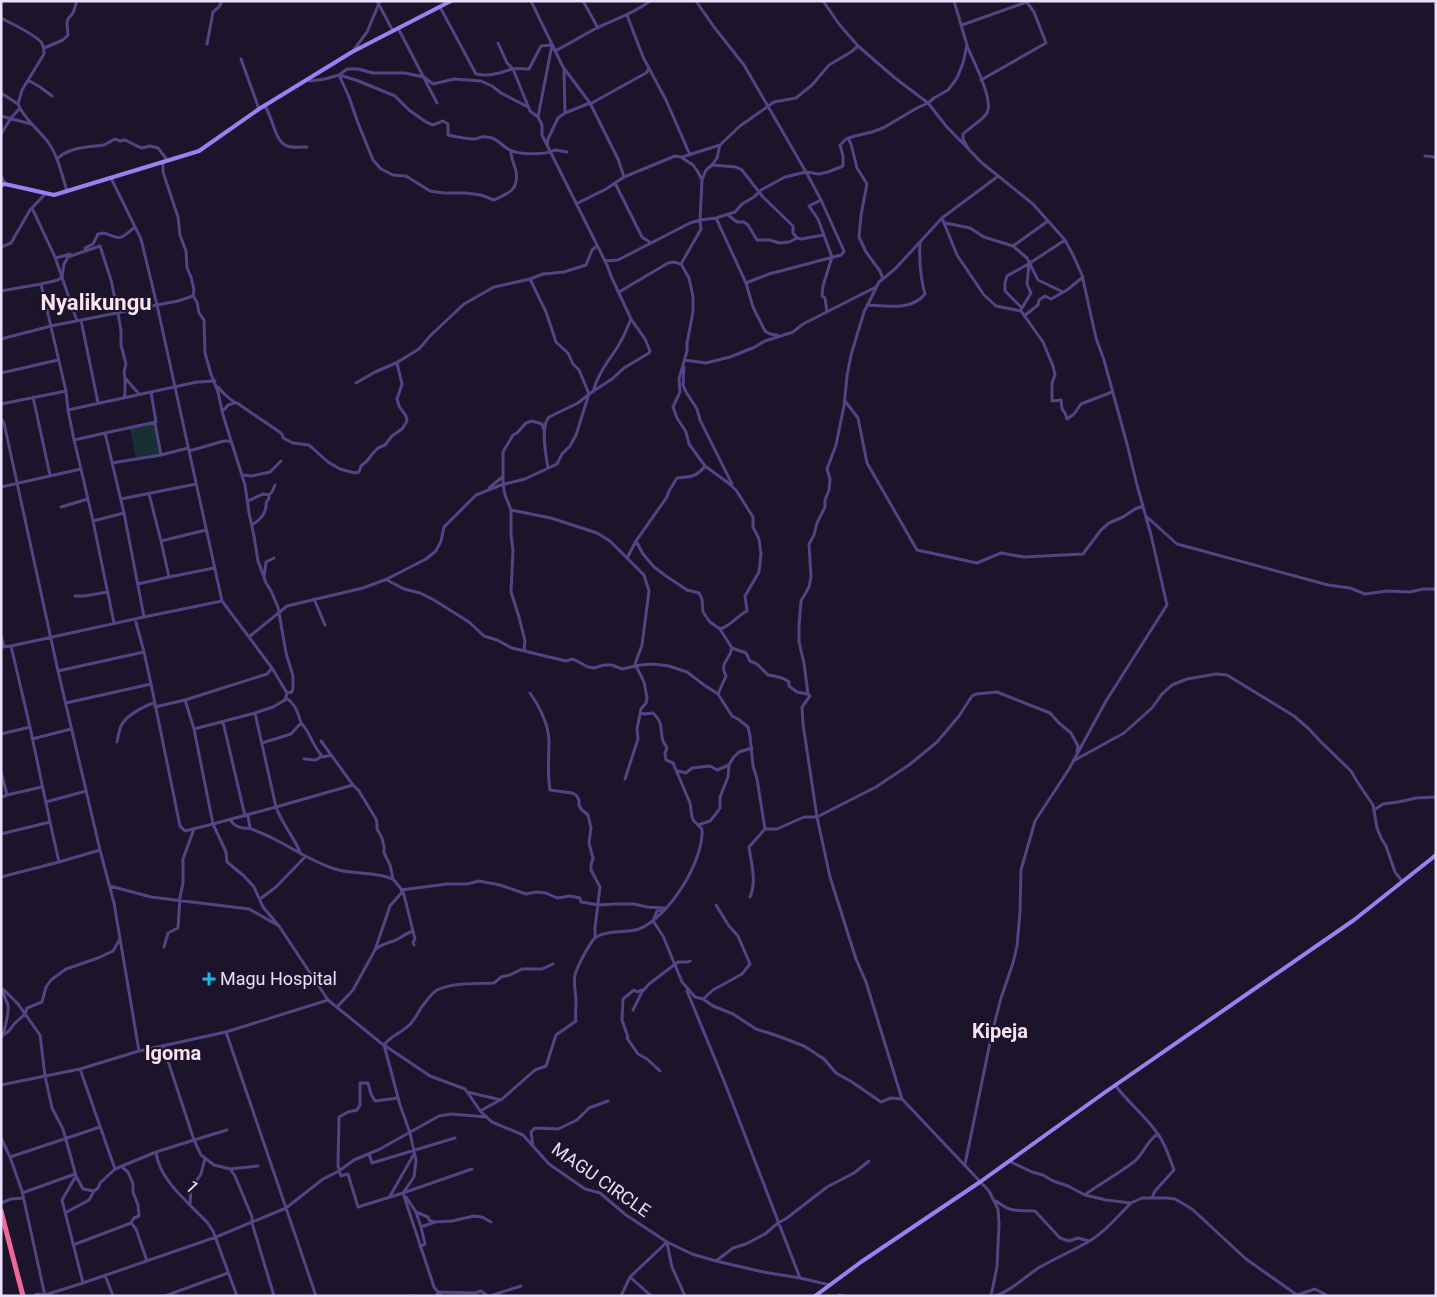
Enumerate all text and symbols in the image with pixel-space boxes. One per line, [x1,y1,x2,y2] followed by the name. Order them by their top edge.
[40,290,152,315] district label: Nyalikungu
[220,968,337,989] place label: Magu Hospital
[202,972,216,986] marker: Magu Hospital
[972,1019,1028,1043] district label: Kipeja
[145,1041,202,1065] district label: Igoma
[548,1138,655,1221] street label: MAGU CIRCLE
[181,1176,203,1198] street label: 1

